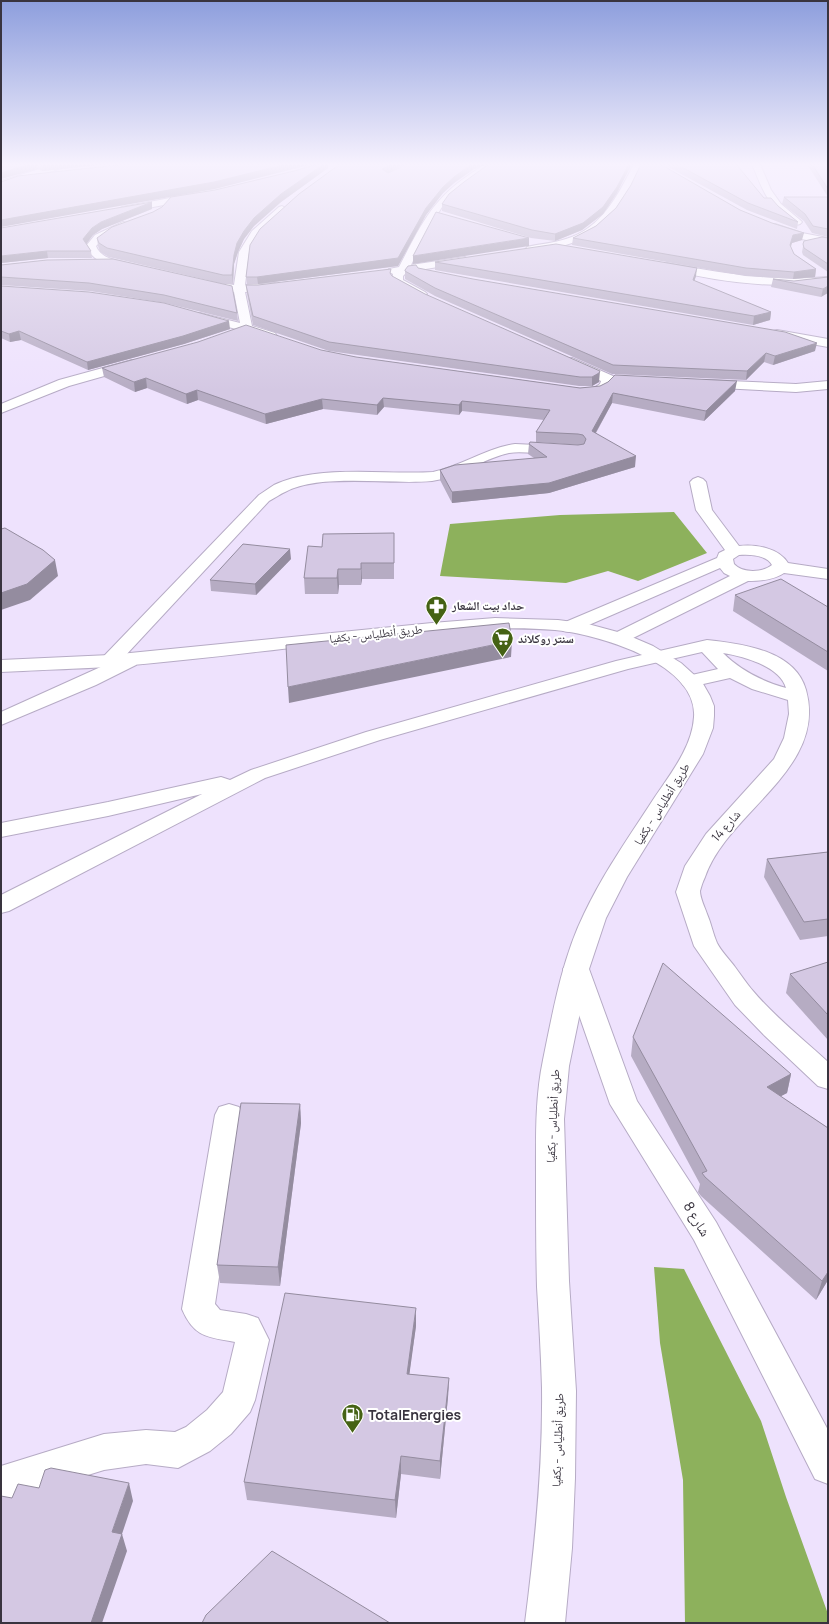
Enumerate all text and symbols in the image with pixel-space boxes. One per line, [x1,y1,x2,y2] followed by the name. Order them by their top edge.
[424,593,450,626] pharmacy icon: حداد بيت الشعار
[451,597,524,614] place label: حداد بيت الشعار
[328,620,424,647] street label: طريق أنطلياس - بكفيا
[490,626,516,659] supermarket icon: سنتر روكلاند
[518,630,574,647] place label: سنتر روكلاند
[630,759,694,848] street label: طريق أنطلياس - بكفيا
[707,806,744,845] street label: شارع 14
[542,1069,563,1163] street label: طريق أنطلياس - بكفيا
[679,1198,715,1240] street label: شارع 8
[547,1393,568,1487] street label: طريق أنطلياس - بكفيا
[340,1402,366,1435] fuel station icon: TotalEnergies
[368,1405,462,1424] place label: TotalEnergies

